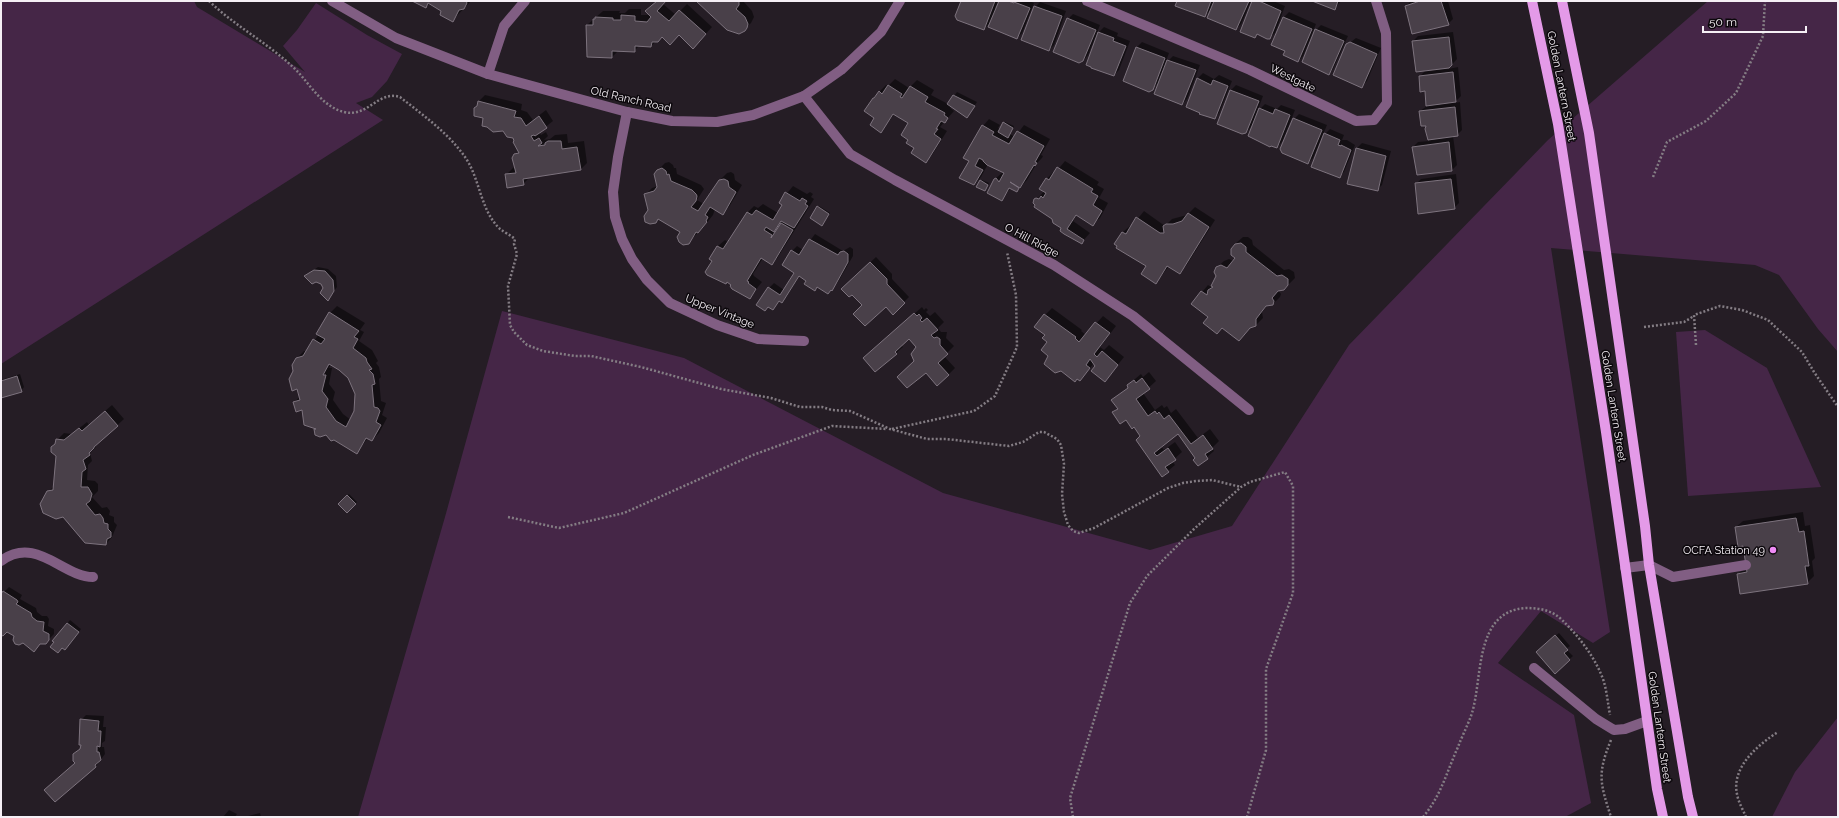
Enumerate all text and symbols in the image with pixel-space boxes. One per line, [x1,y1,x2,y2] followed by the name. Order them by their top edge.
[1703,8,1806,34] scale bar
[1709,15,1737,29] text: 50 m
[1544,30,1579,143] street label: Golden Lantern Street
[1268,62,1318,95] street label: Westgate
[589,84,672,115] street label: Old Ranch Road
[1002,221,1062,260] street label: O Hill Ridge
[683,292,757,331] street label: Upper Vintage
[1598,350,1629,463] street label: Golden Lantern Street
[1683,544,1765,557] place label: OCFA Station 49
[1768,545,1778,555] marker: OCFA Station 49
[1645,671,1674,784] street label: Golden Lantern Street

